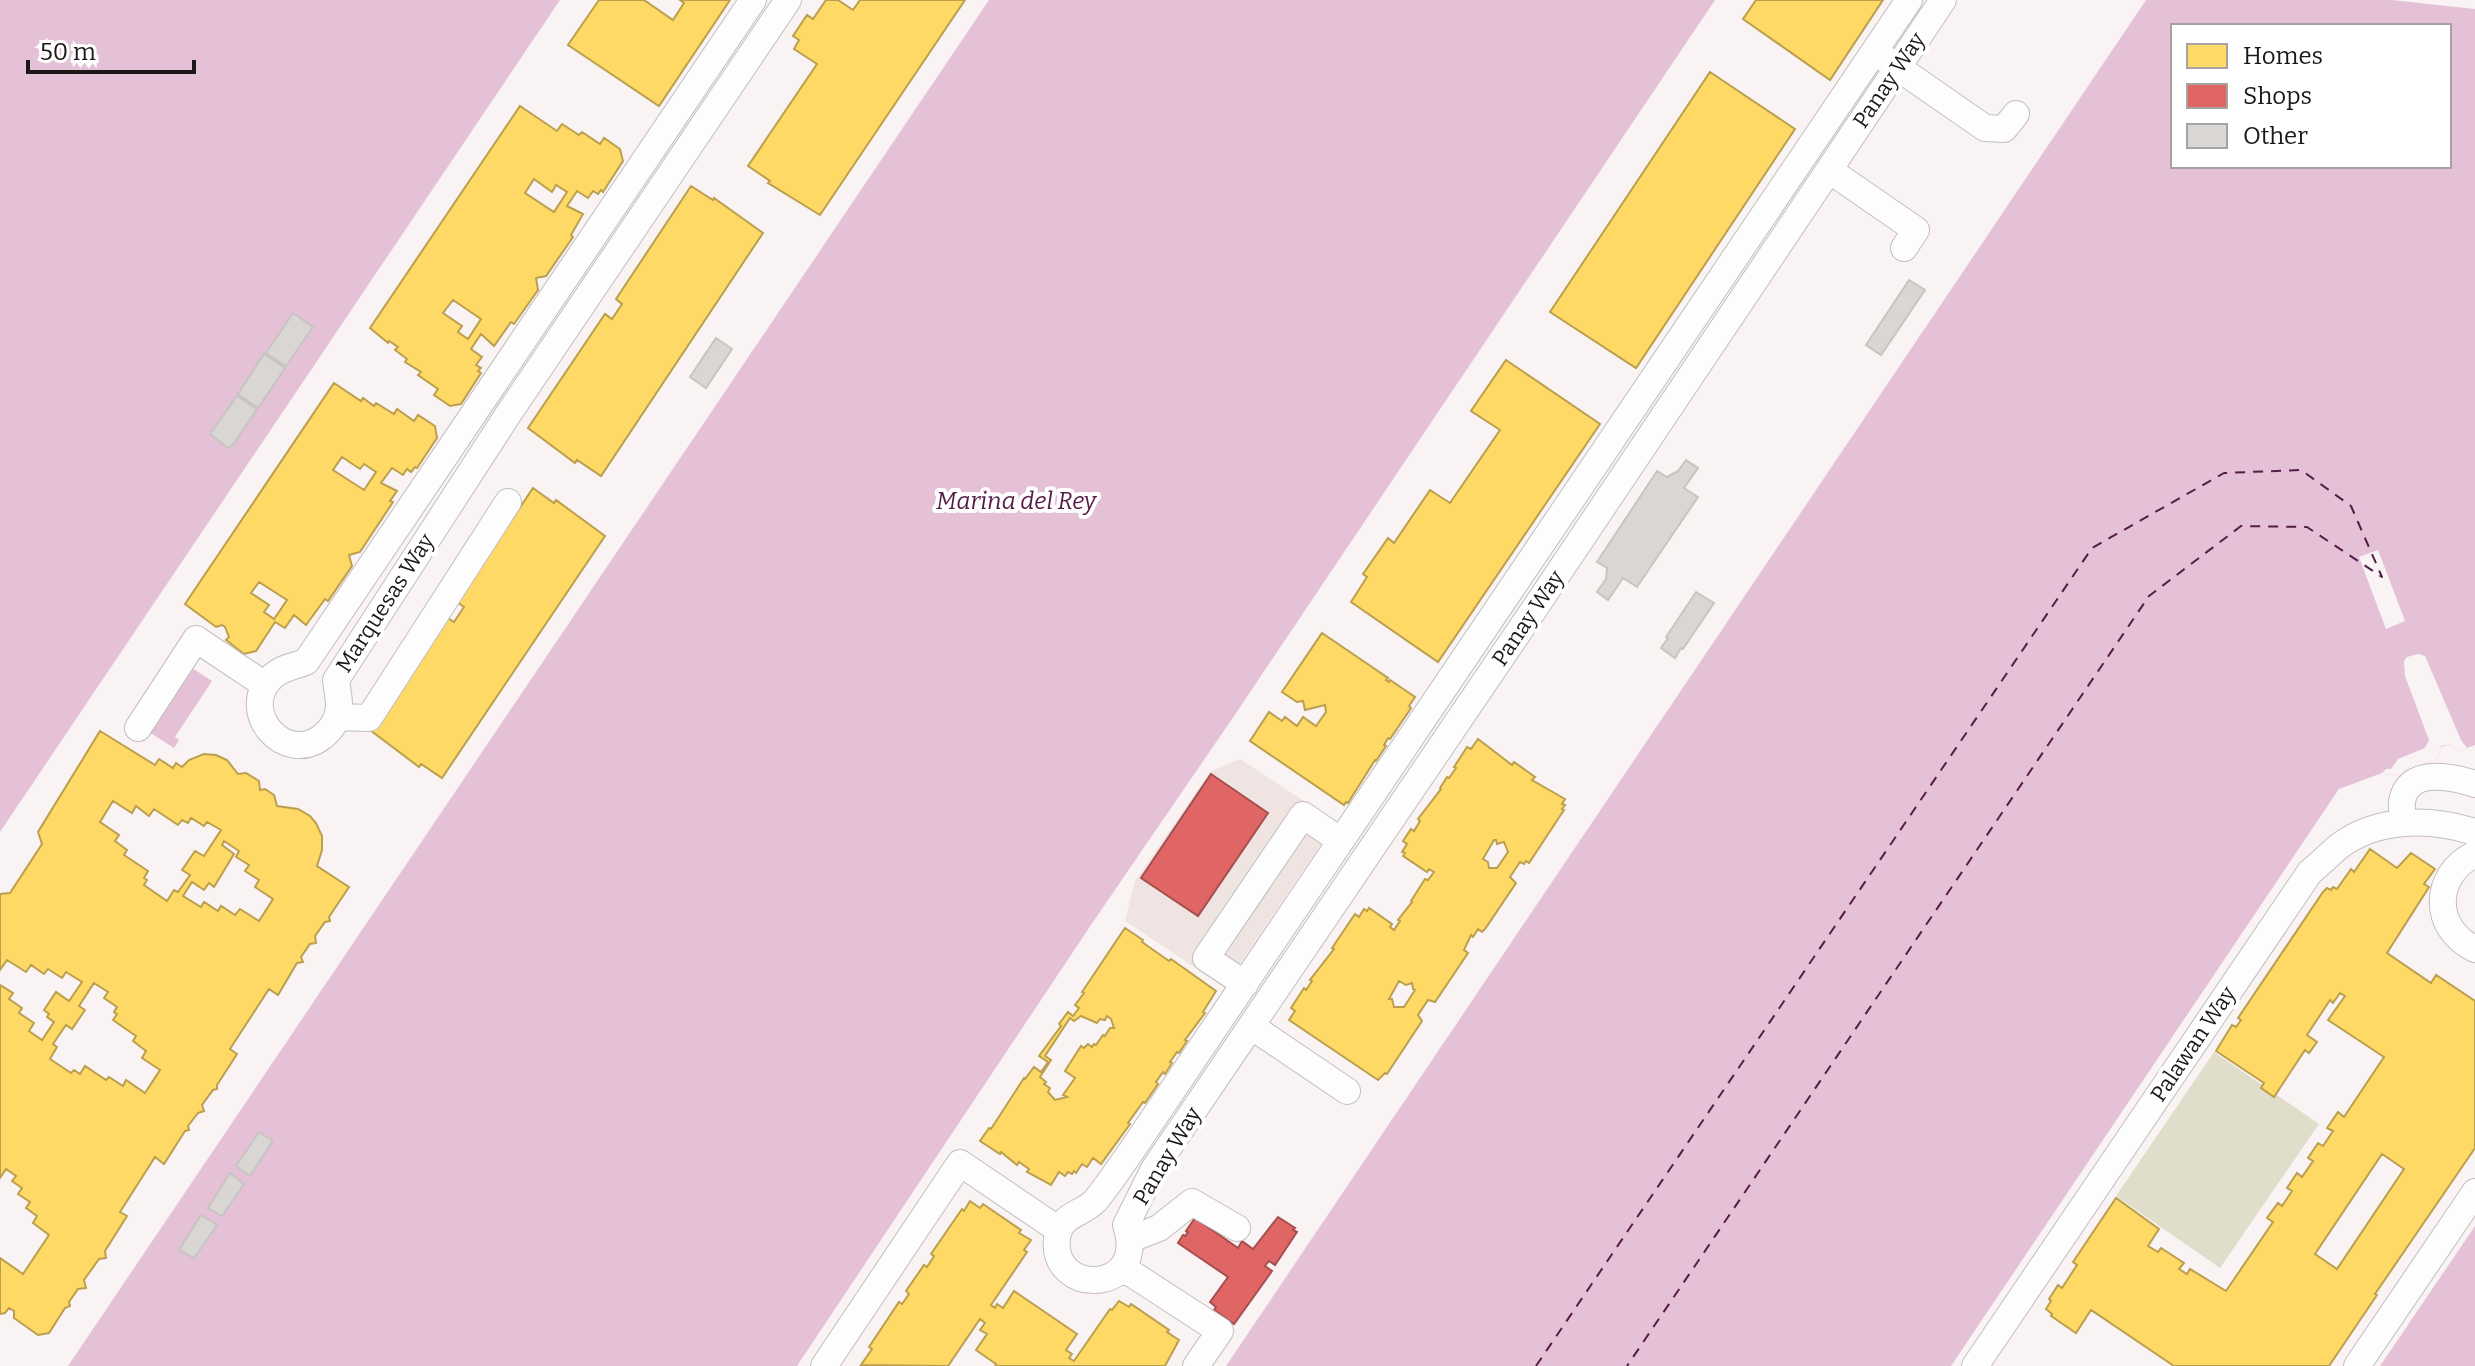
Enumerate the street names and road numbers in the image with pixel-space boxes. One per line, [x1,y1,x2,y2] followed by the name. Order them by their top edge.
[1847,27,1931,133] street label: Panay Way
[330,528,440,677] street label: Marquesas Way
[1486,565,1570,671] street label: Panay Way
[2145,981,2242,1107] street label: Palawan Way
[1127,1102,1207,1210] street label: Panay Way

